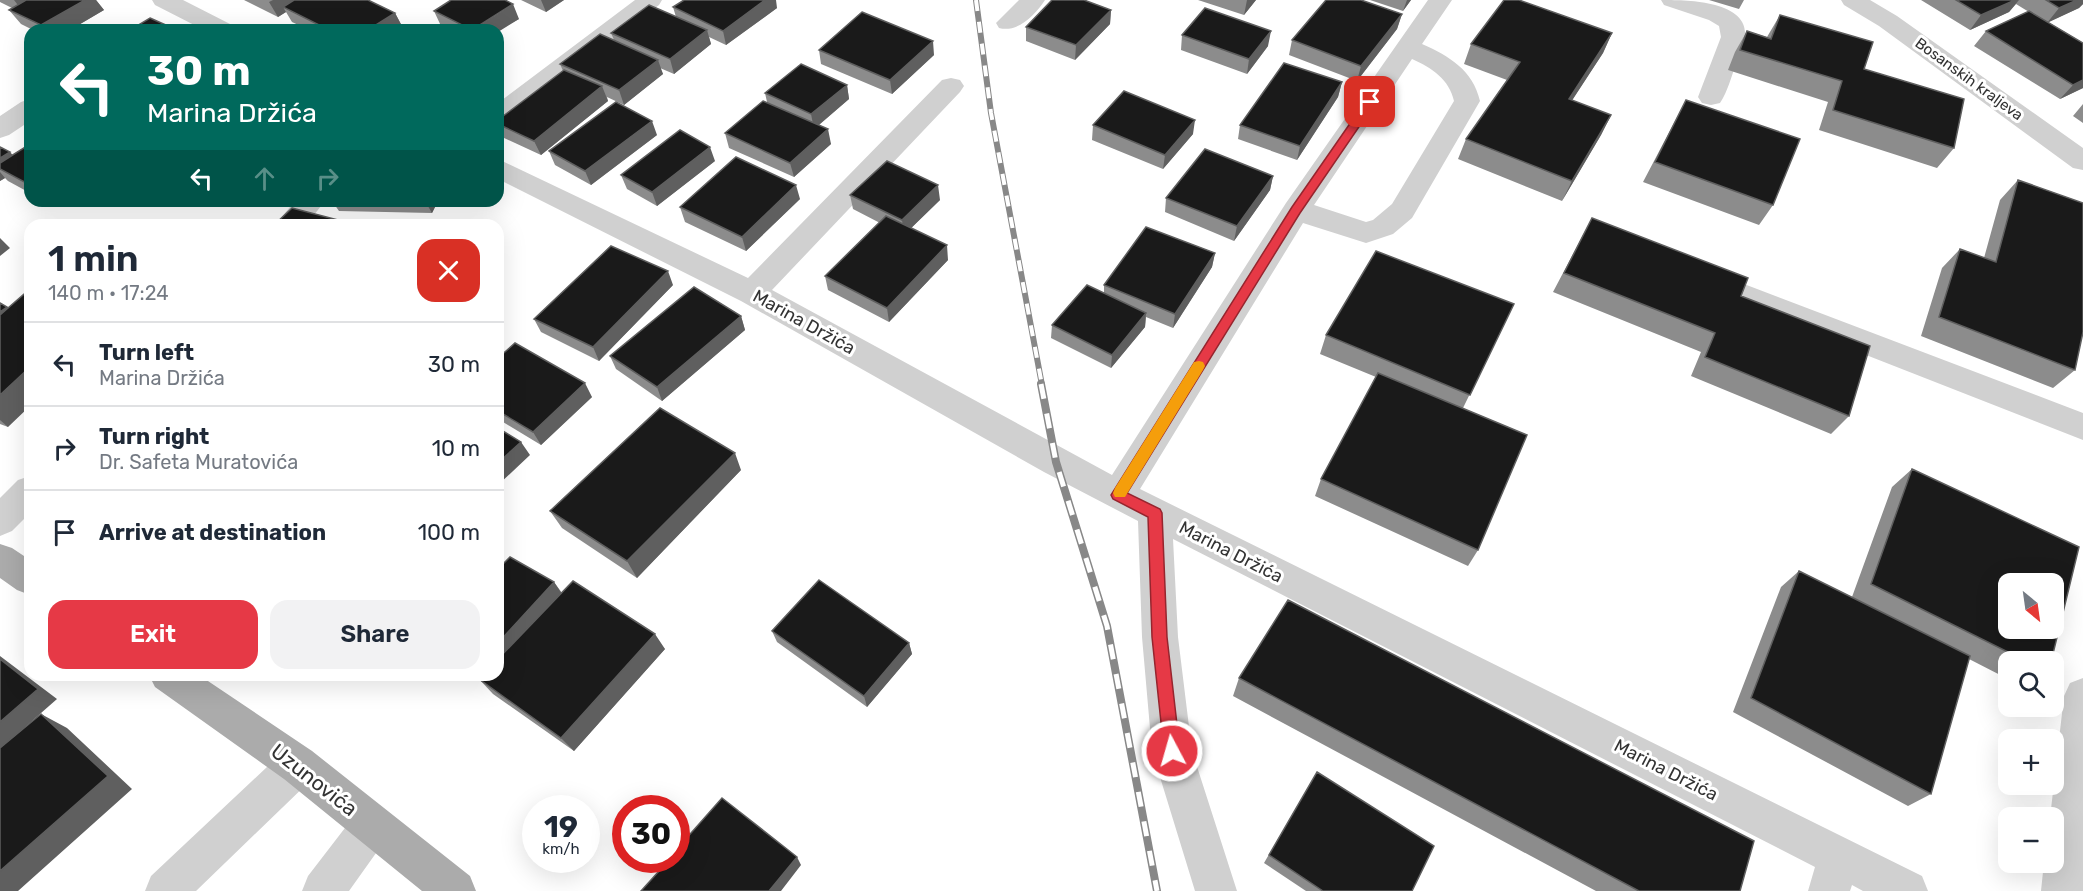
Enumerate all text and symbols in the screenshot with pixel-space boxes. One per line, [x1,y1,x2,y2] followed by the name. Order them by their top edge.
[1912,34,2026,124] street label: Bosanskih kraljeva
[147,46,251,96] text: 30 m
[48,48,126,126] icon: left
[1344,76,1395,127] pin
[1353,85,1386,118] icon: arrive
[147,97,317,129] text: Marina Držića
[185,162,218,195] icon: left
[248,162,281,195] icon: ahead
[311,162,344,195] icon: right
[48,237,139,280] text: 1 min
[417,239,480,302] button: close
[48,281,169,305] text: 140 m · 17:24
[749,285,859,359] street label: Marina Držića
[99,339,194,366] text: Turn left
[48,348,81,381] icon: left
[428,351,480,378] text: 30 m
[99,366,225,390] text: Marina Držića
[99,423,209,450] text: Turn right
[48,432,81,465] icon: right
[432,435,480,462] text: 10 m
[99,450,298,474] text: Dr. Safeta Muratovića
[48,516,81,549] icon: arrive
[1176,516,1286,588] street label: Marina Držića
[99,519,326,546] text: Arrive at destination
[418,519,480,546] text: 100 m
[1998,573,2064,639] north arrow
[1998,573,2064,873] map controls
[48,600,258,669] button: Exit
[270,600,480,669] button: Share
[1998,651,2064,717] button: search
[1140,719,1204,783] position arrow
[1998,729,2064,795] button: +
[1611,734,1721,806] street label: Marina Držića
[266,738,362,821] street label: Uzunovića
[612,795,690,873] speed limit sign: 30
[1998,807,2064,873] button: −
[544,809,578,845] text: 19
[542,840,580,858] text: km/h

